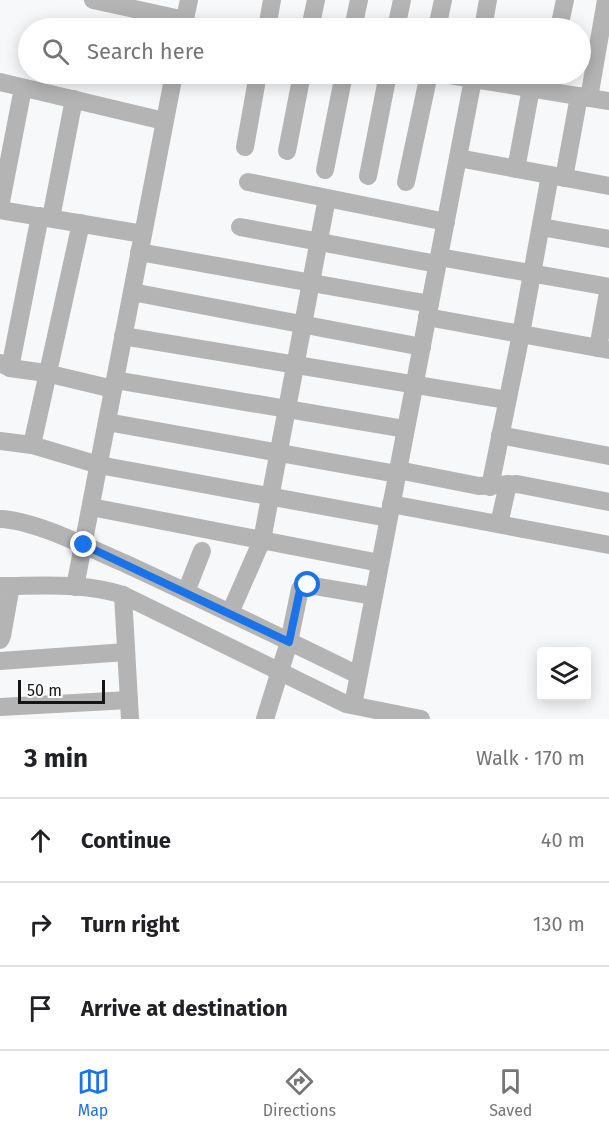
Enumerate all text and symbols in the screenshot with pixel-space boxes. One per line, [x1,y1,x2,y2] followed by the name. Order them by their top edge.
[18,18,591,84] search box
[39,35,72,68] icon: search
[87,38,205,65] text: Search here
[70,531,96,557] route end
[294,571,320,597] route start
[537,647,591,701] map controls
[537,647,591,701] button: layers
[18,677,105,704] scale bar
[27,681,62,700] text: 50 m
[24,743,88,774] text: 3 min
[476,746,585,770] text: Walk · 170 m
[24,824,57,857] icon: ahead
[81,827,171,854] text: Continue
[541,828,585,852] text: 40 m
[24,908,57,941] icon: right
[81,911,180,938] text: Turn right
[533,912,585,936] text: 130 m
[24,992,57,1025] icon: arrive
[81,995,288,1022] text: Arrive at destination
[77,1065,110,1120] tab: Map
[263,1065,336,1120] tab: Directions
[489,1065,532,1120] tab: Saved

